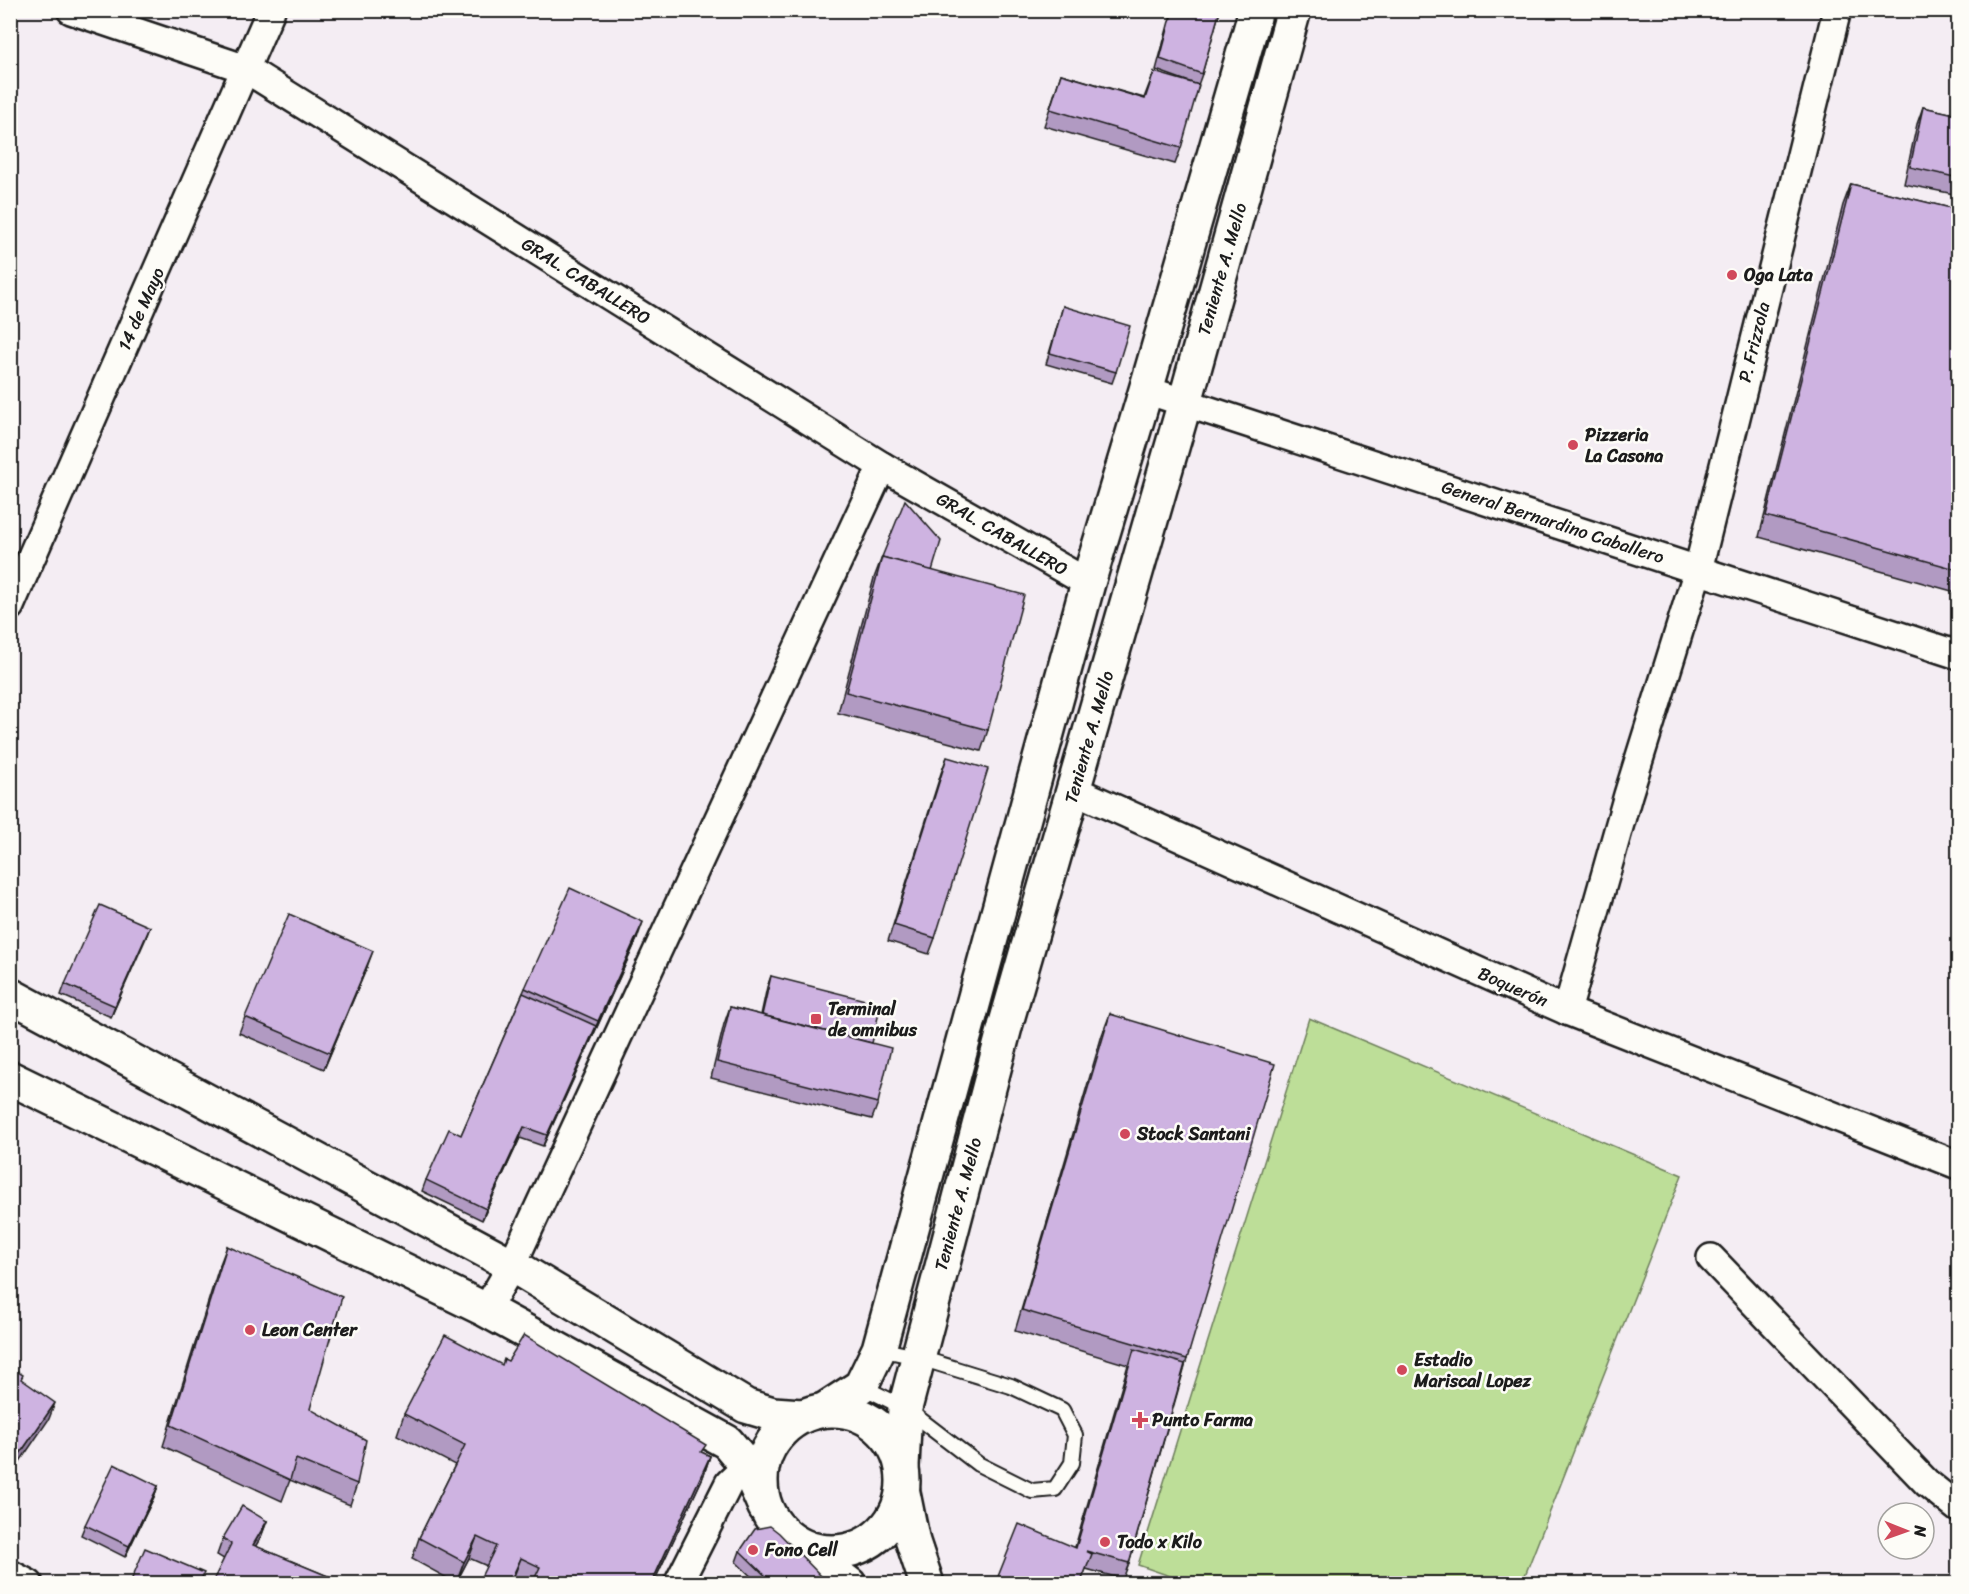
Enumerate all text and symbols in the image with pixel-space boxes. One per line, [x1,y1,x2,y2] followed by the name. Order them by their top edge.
[1188,199,1256,339] street label: Teniente A. Mello
[515,228,657,334] street label: GRAL. CABALLERO
[1744,259,1814,291] place label: Oga Lata
[108,262,174,356] street label: 14 de Mayo
[1725,268,1739,282] marker: Oga Lata
[1729,298,1779,386] street label: P. Frizzola
[1585,419,1663,472] place label: Pizzeria La Casona
[1566,438,1580,452] marker: Pizzeria La Casona
[1437,471,1669,573] street label: General Bernardino Caballero
[930,483,1074,585] street label: GRAL. CABALLERO
[1055,667,1123,807] street label: Teniente A. Mello
[1473,957,1553,1017] street label: Boquerón
[828,993,918,1046] place label: Terminal de omnibus
[809,1012,823,1026] marker: Terminal de omnibus
[1136,1118,1251,1150] place label: Stock Santani
[1118,1127,1132,1141] marker: Stock Santani
[925,1134,991,1274] street label: Teniente A. Mello
[262,1314,358,1346] place label: Leon Center
[243,1323,257,1337] marker: Leon Center
[1413,1344,1531,1397] place label: Estadio Mariscal Lopez
[1395,1363,1409,1377] marker: Estadio Mariscal Lopez
[1152,1404,1253,1436] place label: Punto Farma
[1133,1413,1147,1427] marker: Punto Farma
[1876,1501,1936,1561] north arrow
[1906,1524,1935,1538] text: N
[1117,1526,1203,1558] place label: Todo x Kilo
[764,1534,839,1566] place label: Fono Cell
[1098,1535,1112,1549] marker: Todo x Kilo
[746,1543,760,1557] marker: Fono Cell

